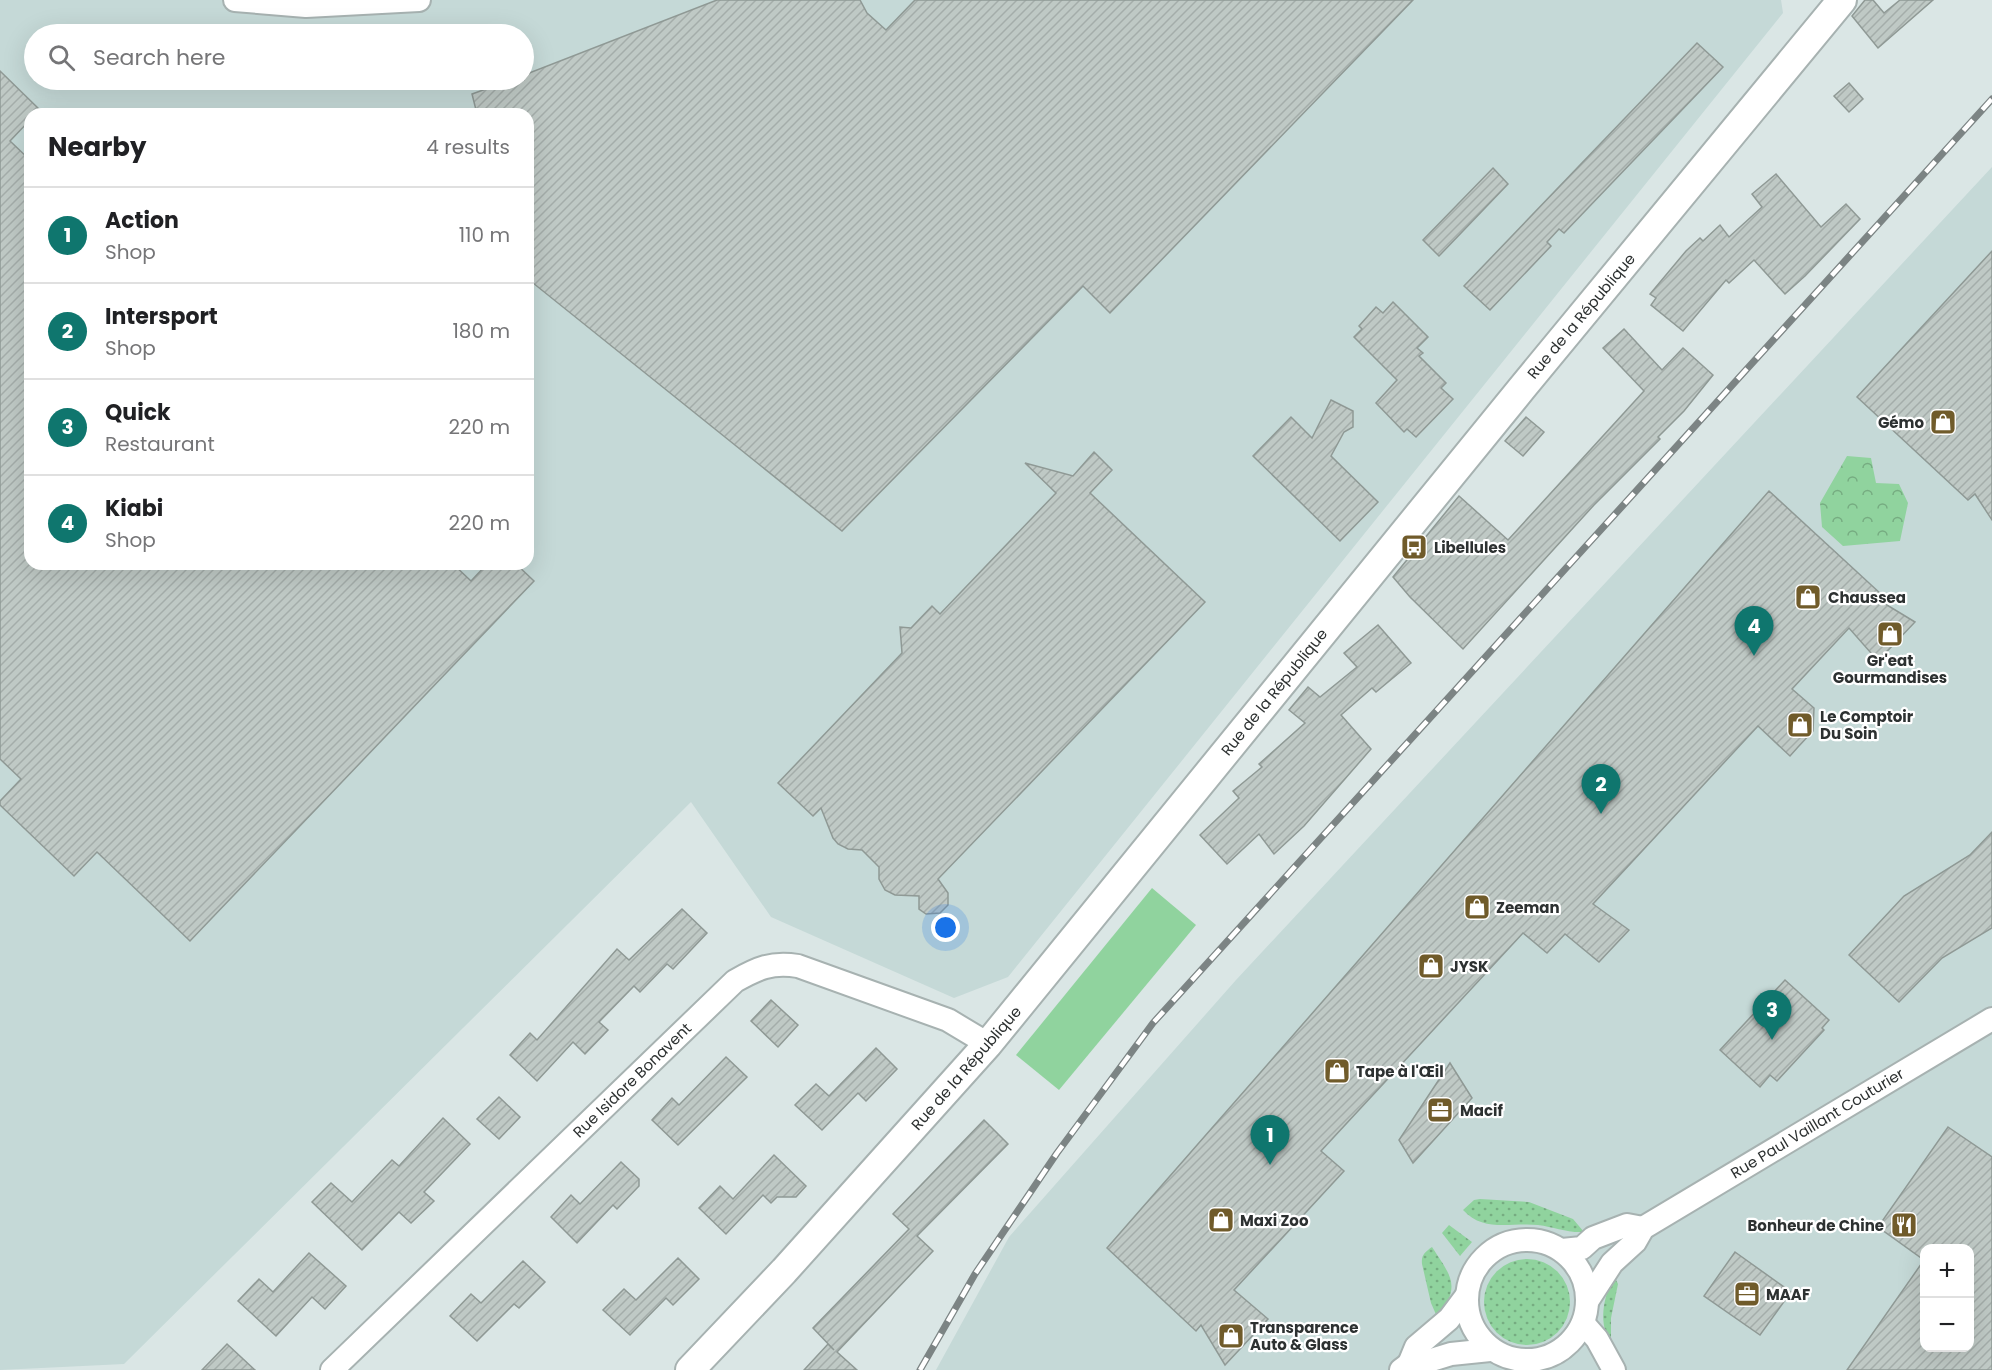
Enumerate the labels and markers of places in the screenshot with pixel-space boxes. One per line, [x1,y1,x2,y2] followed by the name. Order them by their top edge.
[1928,407,1958,437] shop icon: Gémo
[1878,412,1924,433] place label: Gémo
[1399,532,1429,562] bus stop icon: Libellules
[1434,537,1506,558] place label: Libellules
[1793,582,1823,612] shop icon: Chaussea
[1828,587,1906,608] place label: Chaussea
[1734,606,1774,656] pin: 4
[1875,619,1905,649] shop icon: Gr'eat Gourmandises
[1833,650,1947,688] place label: Gr'eat Gourmandises
[1820,706,1914,744] place label: Le Comptoir Du Soin
[1785,710,1815,740] shop icon: Le Comptoir Du Soin
[1582,764,1620,814] pin: 2
[1462,892,1492,922] shop icon: Zeeman
[1496,897,1560,918] place label: Zeeman
[1416,951,1446,981] shop icon: JYSK
[1450,956,1489,977] place label: JYSK
[1752,990,1792,1040] pin: 3
[1322,1056,1352,1086] shop icon: Tape à l'Œil
[1356,1061,1444,1082] place label: Tape à l'Œil
[1425,1095,1455,1125] office icon: Macif
[1460,1100,1503,1121] place label: Macif
[1250,1116,1290,1165] pin: 1
[1206,1205,1236,1235] shop icon: Maxi Zoo
[1240,1210,1309,1231] place label: Maxi Zoo
[1889,1210,1919,1240] restaurant icon: Bonheur de Chine
[1747,1215,1884,1236] place label: Bonheur de Chine
[1732,1279,1762,1309] office icon: MAAF
[1766,1284,1810,1305] place label: MAAF
[1250,1317,1358,1355] place label: Transparence Auto & Glass
[1216,1321,1246,1351] shop icon: Transparence Auto & Glass

